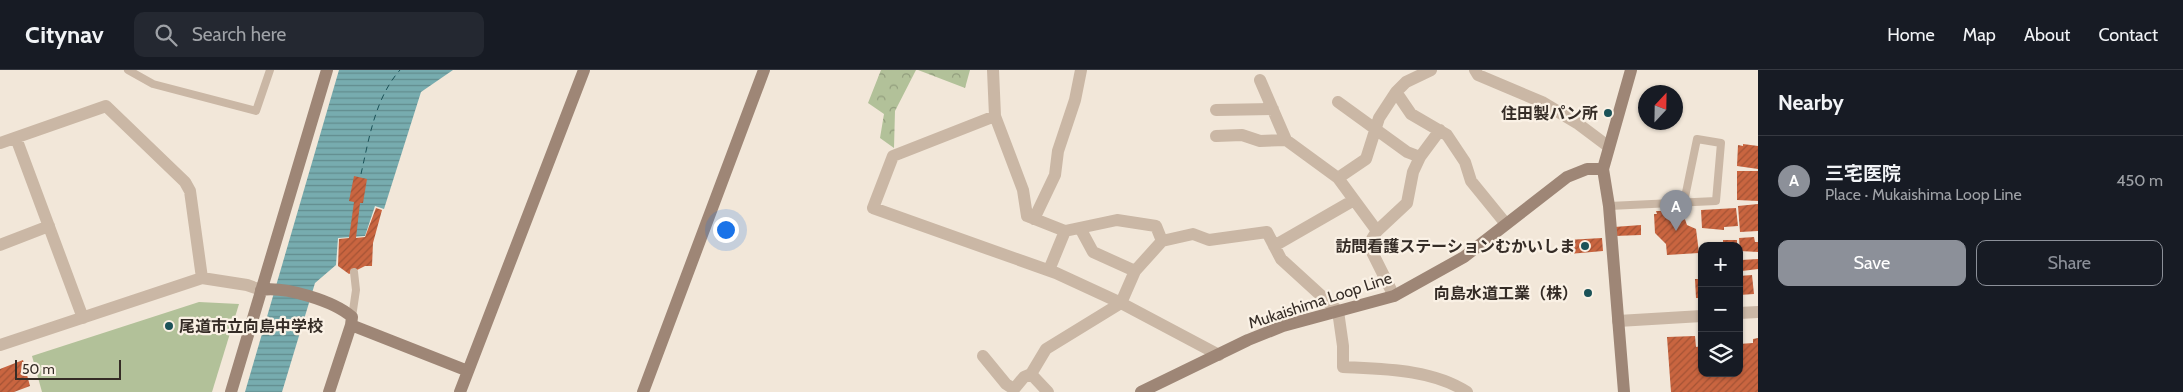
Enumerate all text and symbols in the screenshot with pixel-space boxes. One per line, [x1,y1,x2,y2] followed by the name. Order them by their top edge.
[134,12,484,57] search box
[25,20,104,49] text: Citynav
[152,21,180,49] icon: search
[192,23,286,46] text: Search here
[1887,24,1935,46] text: Home
[1963,24,1996,46] text: Map
[2024,24,2070,46] text: About
[2098,24,2158,46] text: Contact
[1638,85,1683,130] north arrow
[1778,90,1844,115] text: Nearby
[1500,104,1598,123] place label: 住田製パン所
[1602,107,1614,119] marker: 住田製パン所
[1825,162,1901,185] text: 三宅医院
[1789,171,1799,190] text: A
[2116,171,2163,190] text: 450 m
[1825,185,2022,204] text: Place · Mukaishima Loop Line
[1660,190,1692,231] pin: A
[713,217,739,243] your location
[1335,237,1575,256] place label: 訪問看護ステーションむかいしま
[1579,240,1591,252] marker: 訪問看護ステーションむかいしま
[1778,240,1966,286] button: Save
[1976,240,2163,286] button: Share
[1698,242,1743,377] map controls
[1698,242,1743,287] button: +
[1246,268,1394,333] street label: Mukaishima Loop Line
[1434,284,1578,303] place label: 向島水道工業（株）
[1582,287,1594,299] marker: 向島水道工業（株）
[1698,287,1743,332] button: −
[179,317,323,336] place label: 尾道市立向島中学校
[163,320,175,332] marker: 尾道市立向島中学校
[1698,332,1743,377] button: layers
[15,357,121,380] scale bar
[22,360,55,378] text: 50 m

